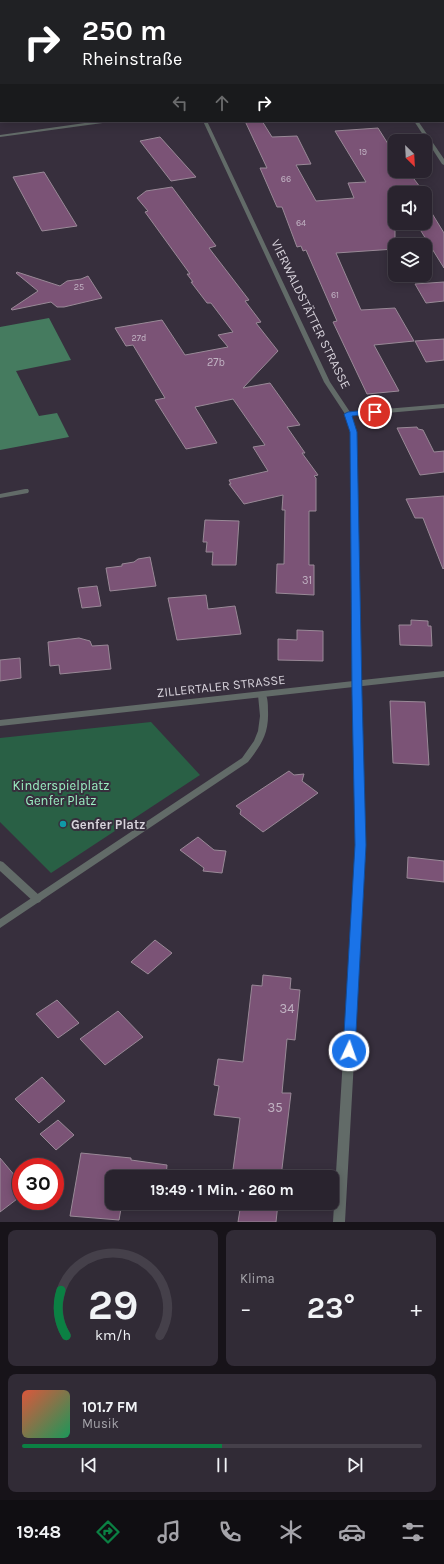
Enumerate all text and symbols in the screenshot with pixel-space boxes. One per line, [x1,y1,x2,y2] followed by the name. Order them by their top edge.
[82,14,167,47] text: 250 m
[16,16,68,68] icon: right
[82,48,182,70] text: Rheinstraße
[169,92,191,114] icon: left
[211,92,233,114] icon: ahead
[253,92,275,114] icon: right
[388,134,432,178] north arrow
[388,134,432,282] map controls
[359,147,367,157] house number: 19
[281,174,291,184] house number: 66
[388,186,432,230] button: sound
[296,218,306,228] house number: 64
[268,236,355,391] street label: VIERWALDSTÄTTER STRASSE
[388,238,432,282] button: layers
[74,282,84,292] house number: 25
[331,290,339,300] house number: 61
[132,333,146,343] house number: 27d
[207,356,225,369] house number: 27b
[358,395,392,429] pin
[364,401,386,423] icon: arrive
[302,574,312,587] house number: 31
[156,672,286,700] street label: ZILLERTALER STRASSE
[13,778,109,808] park label: Kinderspielplatz Genfer Platz
[71,817,146,832] place label: Genfer Platz
[58,819,68,829] marker: Genfer Platz
[280,1001,294,1016] house number: 34
[328,1030,370,1072] position arrow
[267,1100,283,1115] house number: 35
[12,1158,64,1210] speed limit sign: 30
[150,1181,294,1199] text: 19:49 · 1 Min. · 260 m
[240,1271,275,1286] text: Klima
[88,1281,138,1329] text: 29
[307,1290,355,1326] text: 23°
[240,1296,252,1322] text: −
[410,1296,422,1322] text: +
[95,1327,131,1344] text: km/h
[82,1398,138,1416] text: 101.7 FM
[82,1416,119,1431] text: Musik
[78,1454,100,1476] icon: previous
[211,1454,233,1476] icon: pause
[344,1454,366,1476] icon: next
[94,1518,122,1546] icon: directions
[155,1518,183,1546] icon: music
[216,1518,244,1546] icon: phone
[277,1518,305,1546] icon: climate
[338,1518,366,1546] icon: car
[399,1518,427,1546] icon: filters
[17,1521,61,1543] text: 19:48

